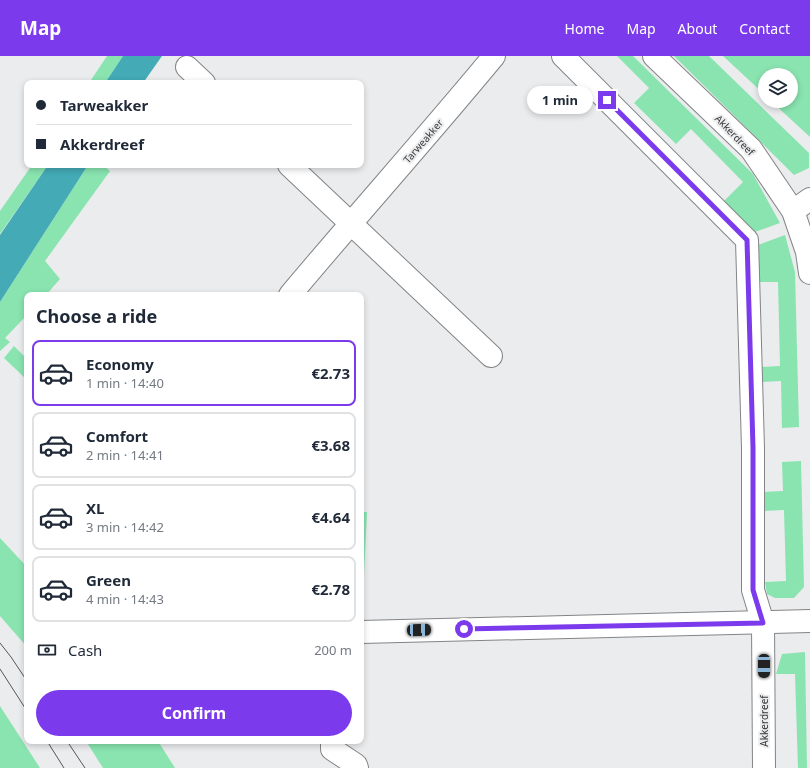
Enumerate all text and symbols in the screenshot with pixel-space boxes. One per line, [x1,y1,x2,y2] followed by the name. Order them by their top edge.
[20,15,61,41] text: Map
[565,19,604,38] text: Home
[626,19,656,38] text: Map
[678,19,717,38] text: About
[739,19,790,38] text: Contact
[758,68,798,108] map controls
[758,68,798,108] button: layers
[527,86,593,114] callout: 1 min
[542,91,578,109] text: 1 min
[598,91,616,109] route end
[60,95,148,115] text: Tarweakker
[712,112,758,159] street label: Akkerdreef
[400,116,446,166] street label: Tarweakker
[60,134,144,154] text: Akkerdreef
[36,304,157,328] text: Choose a ride
[86,354,154,374] text: Economy
[38,355,74,391] icon: car
[311,363,350,383] text: €2.73
[86,374,164,392] text: 1 min · 14:40
[86,426,148,446] text: Comfort
[38,427,74,463] icon: car
[311,435,350,455] text: €3.68
[86,446,164,464] text: 2 min · 14:41
[86,498,104,518] text: XL
[38,499,74,535] icon: car
[311,507,350,527] text: €4.64
[86,518,164,536] text: 3 min · 14:42
[86,570,131,590] text: Green
[38,571,74,607] icon: car
[311,579,350,599] text: €2.78
[86,590,164,608] text: 4 min · 14:43
[455,620,473,638] route start
[407,624,431,636] car
[36,639,58,661] icon: cash
[68,640,102,660] text: Cash
[314,641,352,659] text: 200 m
[758,654,770,678] car
[36,690,352,736] button: Confirm
[757,695,771,747] street label: Akkerdreef

